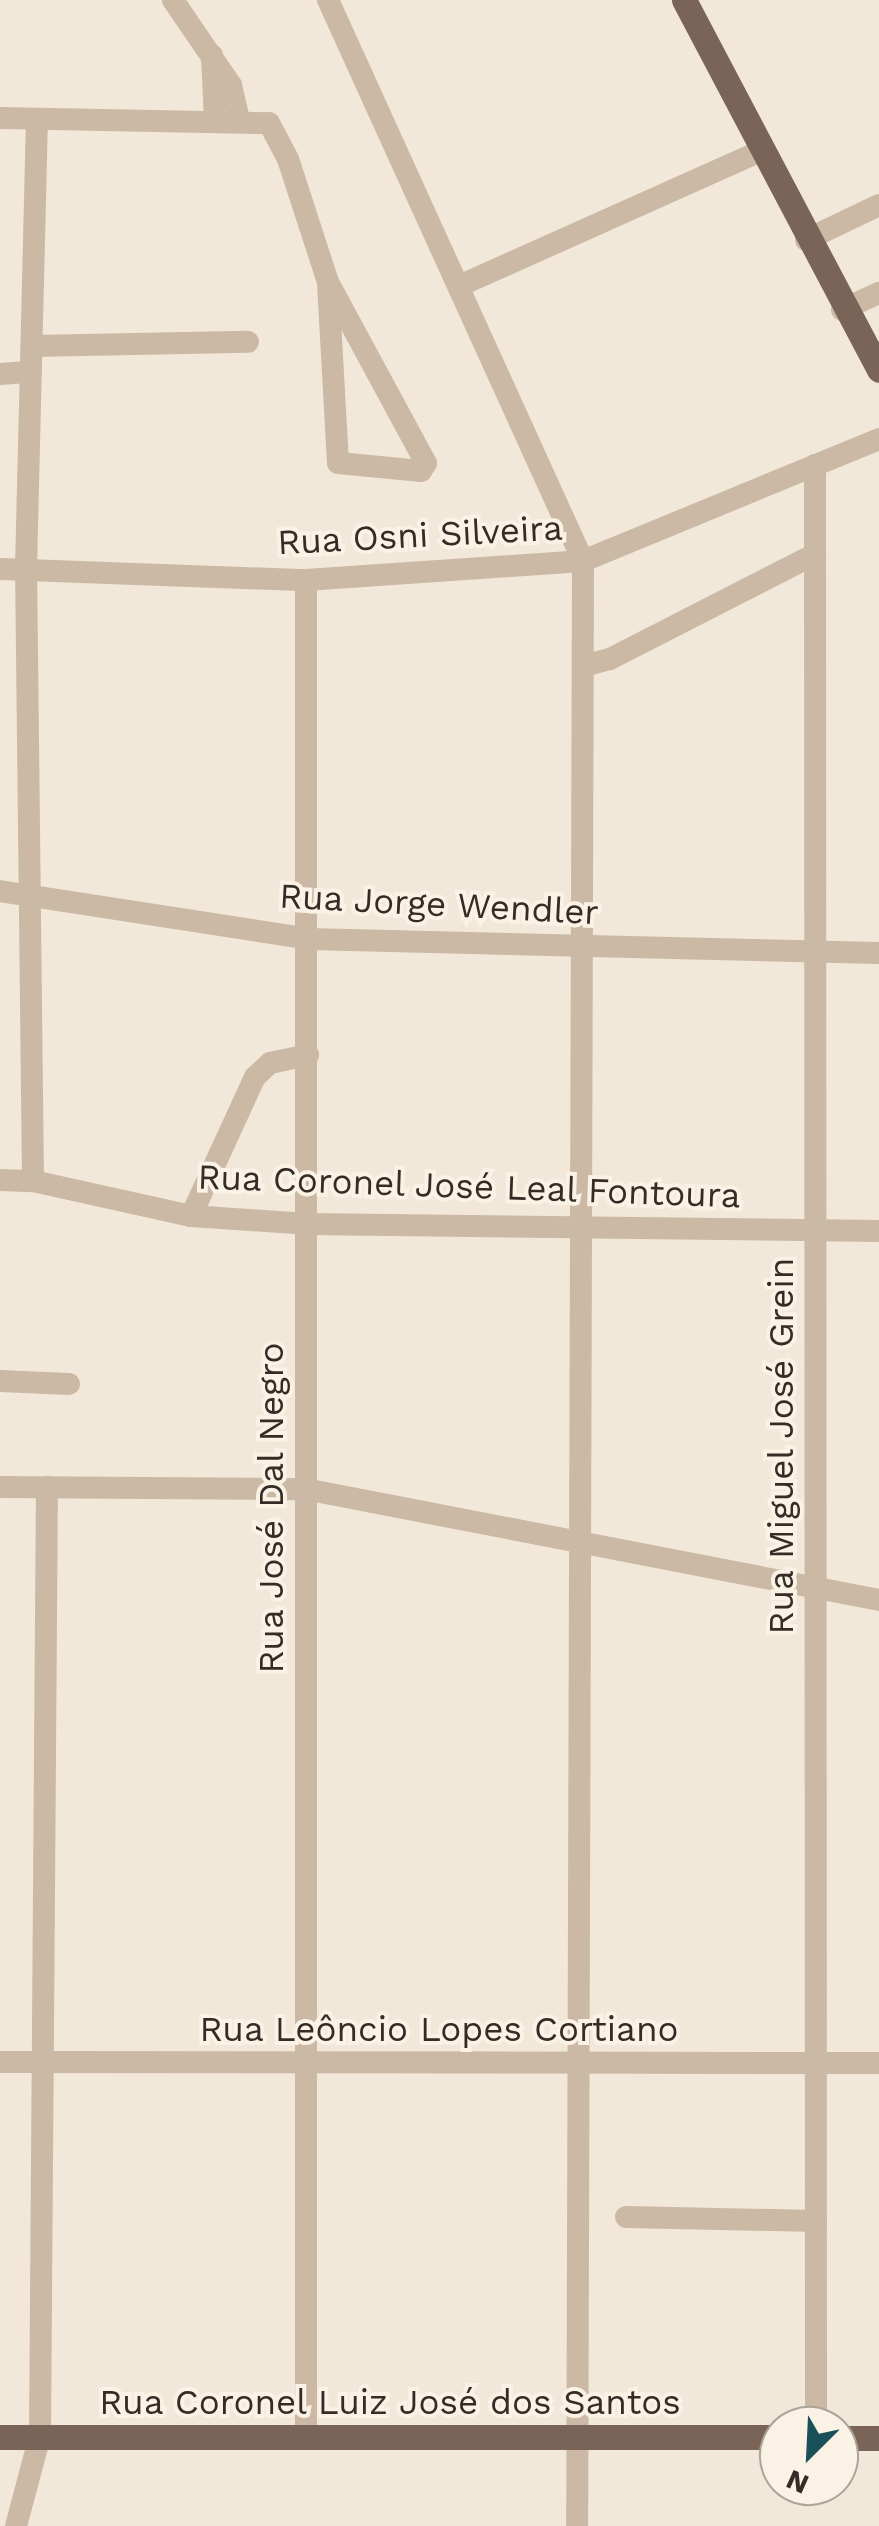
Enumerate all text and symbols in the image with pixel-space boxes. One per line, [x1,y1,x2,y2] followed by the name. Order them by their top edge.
[276,507,564,563] street label: Rua Osni Silveira
[277,875,601,933] street label: Rua Jorge Wendler
[195,1155,743,1217] street label: Rua Coronel José Leal Fontoura
[760,1256,802,1636] street label: Rua Miguel José Grein
[250,1341,292,1675] street label: Rua José Dal Negro
[199,2008,679,2050] street label: Rua Leôncio Lopes Cortiano
[98,2381,682,2423] street label: Rua Coronel Luiz José dos Santos
[759,2406,859,2506] north arrow
[781,2463,814,2501] text: N

